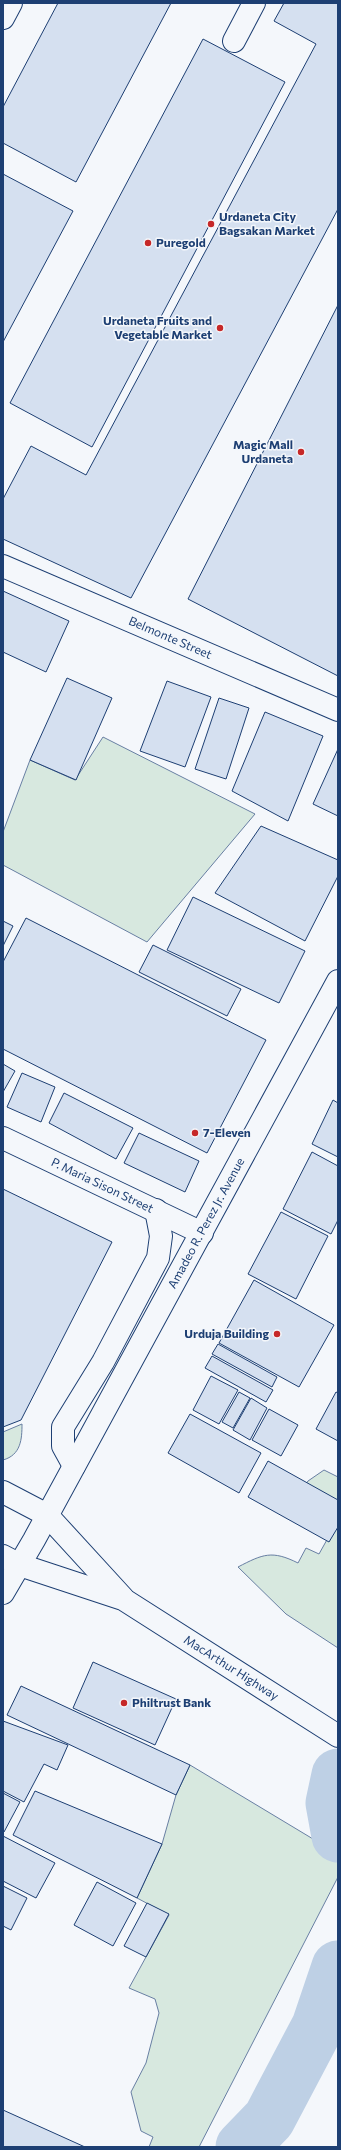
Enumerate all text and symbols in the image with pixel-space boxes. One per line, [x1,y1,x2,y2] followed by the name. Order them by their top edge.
[219,209,315,237] place label: Urdaneta City Bagsakan Market
[206,219,216,229] marker: Urdaneta City Bagsakan Market
[156,235,206,249] place label: Puregold
[143,238,153,248] marker: Puregold
[103,313,212,341] place label: Urdaneta Fruits and Vegetable Market
[215,323,225,333] marker: Urdaneta Fruits and Vegetable Market
[233,437,293,465] place label: Magic Mall Urdaneta
[296,447,306,457] marker: Magic Mall Urdaneta
[127,613,214,661] street label: Belmonte Street
[203,1125,251,1139] place label: 7-Eleven
[190,1128,200,1138] marker: 7-Eleven
[49,1154,156,1215] street label: P. Maria Sison Street
[164,1155,247,1291] street label: Amadeo R. Perez Jr. Avenue
[184,1326,269,1340] place label: Urduja Building
[272,1329,282,1339] marker: Urduja Building
[182,1632,282,1702] street label: MacArthur Highway
[132,1695,211,1709] place label: Philtrust Bank
[119,1698,129,1708] marker: Philtrust Bank

